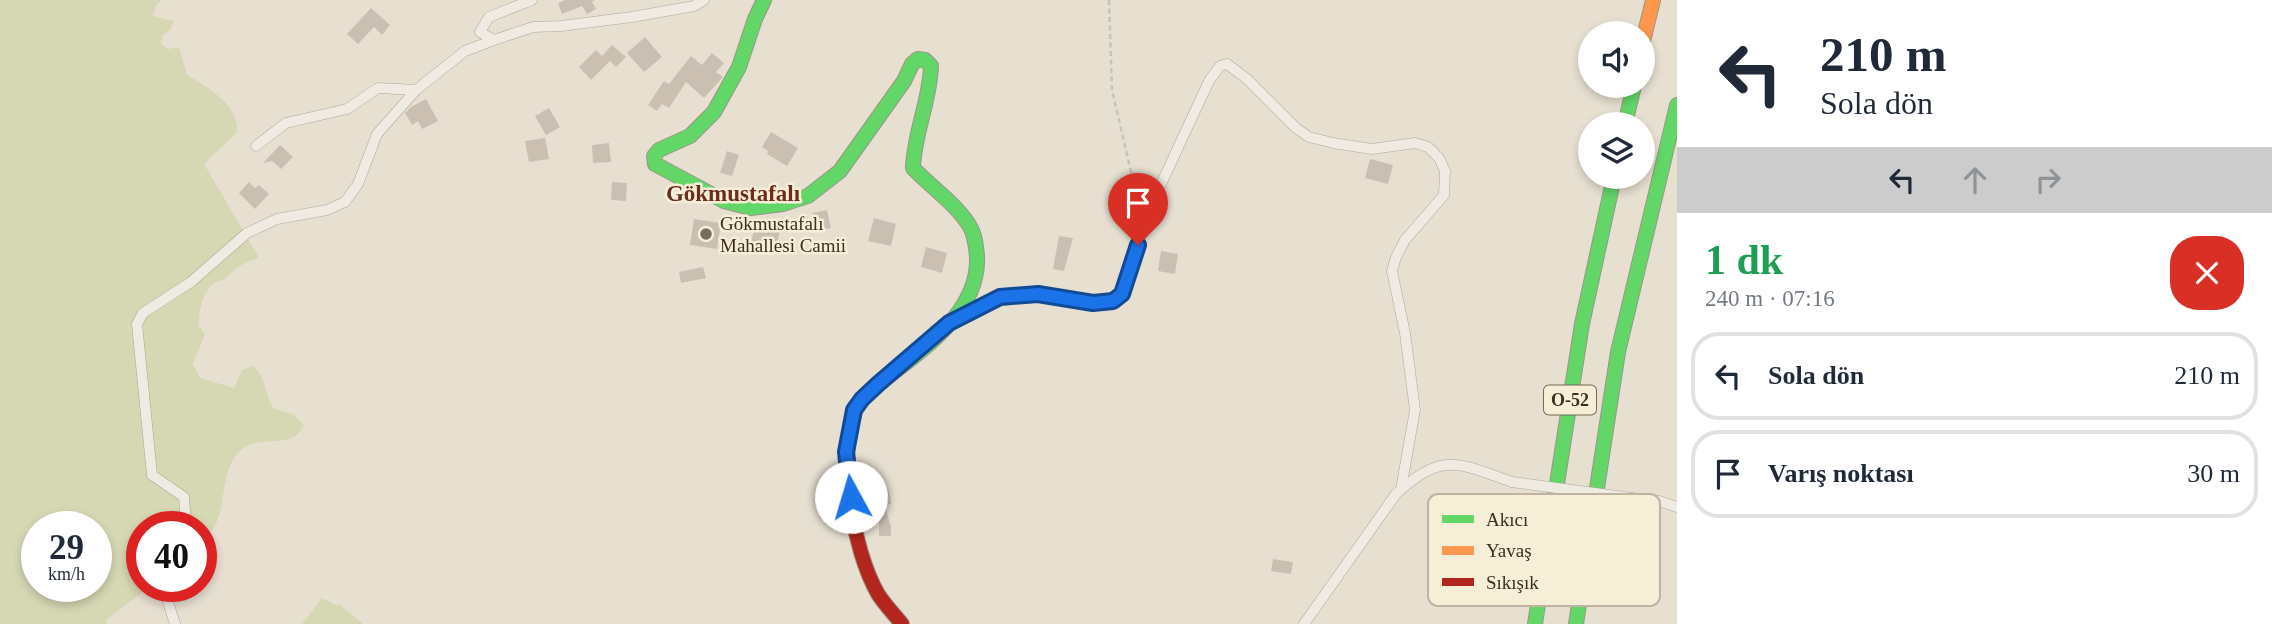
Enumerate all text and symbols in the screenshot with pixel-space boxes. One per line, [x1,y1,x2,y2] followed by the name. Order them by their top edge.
[1578,21,1655,189] map controls
[1578,21,1655,98] button: sound
[1820,27,1947,82] text: 210 m
[1705,28,1796,119] icon: left
[1820,85,1933,121] text: Sola dön
[1578,112,1655,189] button: layers
[1883,161,1921,199] icon: left
[1956,161,1994,199] icon: ahead
[2029,161,2067,199] icon: right
[1108,173,1168,245] pin
[666,181,801,206] district label: Gökmustafalı
[1119,184,1157,222] icon: arrive
[720,213,846,256] place label: Gökmustafalı Mahallesi Camii
[698,226,714,242] marker: Gökmustafalı Mahallesi Camii
[2170,236,2244,310] button: close
[1705,237,1783,283] text: 1 dk
[1705,286,1835,311] text: 240 m · 07:16
[1709,357,1747,395] icon: left
[1768,361,1864,390] text: Sola dön
[2174,361,2240,390] text: 210 m
[1544,386,1596,414] road number: O-52
[1709,455,1747,493] icon: arrive
[1768,459,1914,488] text: Varış noktası
[2187,459,2240,488] text: 30 m
[814,460,888,534] position arrow
[1428,494,1660,606] legend
[1486,509,1528,530] text: Akıcı
[126,511,217,602] speed limit sign: 40
[49,528,84,567] text: 29
[1486,540,1532,561] text: Yavaş
[48,564,85,584] text: km/h
[1486,572,1539,593] text: Sıkışık

